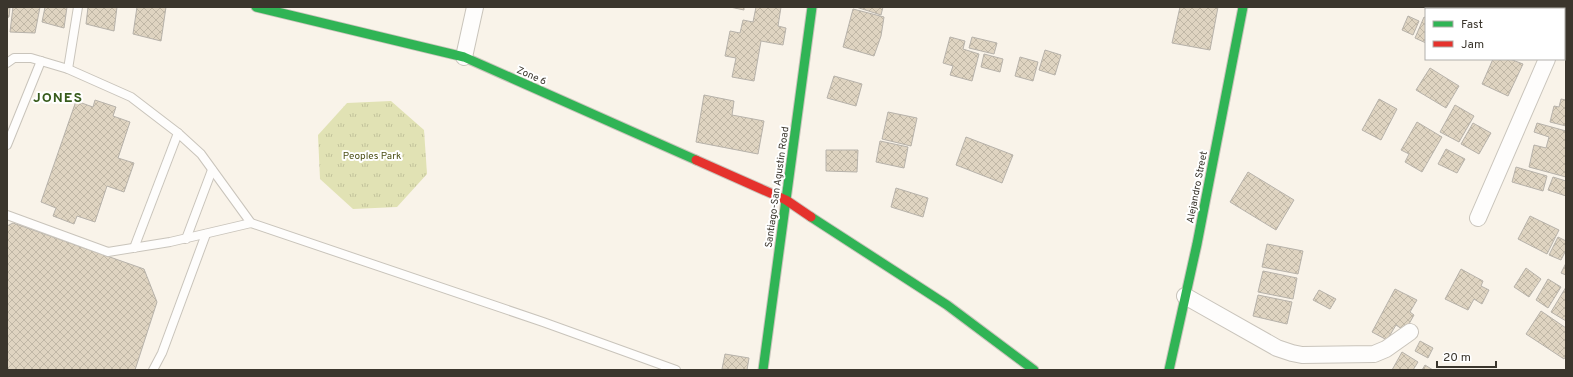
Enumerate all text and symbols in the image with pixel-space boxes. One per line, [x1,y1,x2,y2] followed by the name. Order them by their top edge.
[1425,8,1565,60] legend
[1461,17,1483,33] text: Fast
[1461,37,1484,53] text: Jam
[514,64,548,89] street label: Zone 6
[33,90,83,107] district label: JONES
[763,126,792,249] street label: Santiago-San Agustin Road
[343,150,401,163] park label: Peoples Park
[1184,150,1211,224] street label: Alejandro Street
[1437,343,1496,369] scale bar
[1443,350,1471,366] text: 20 m

